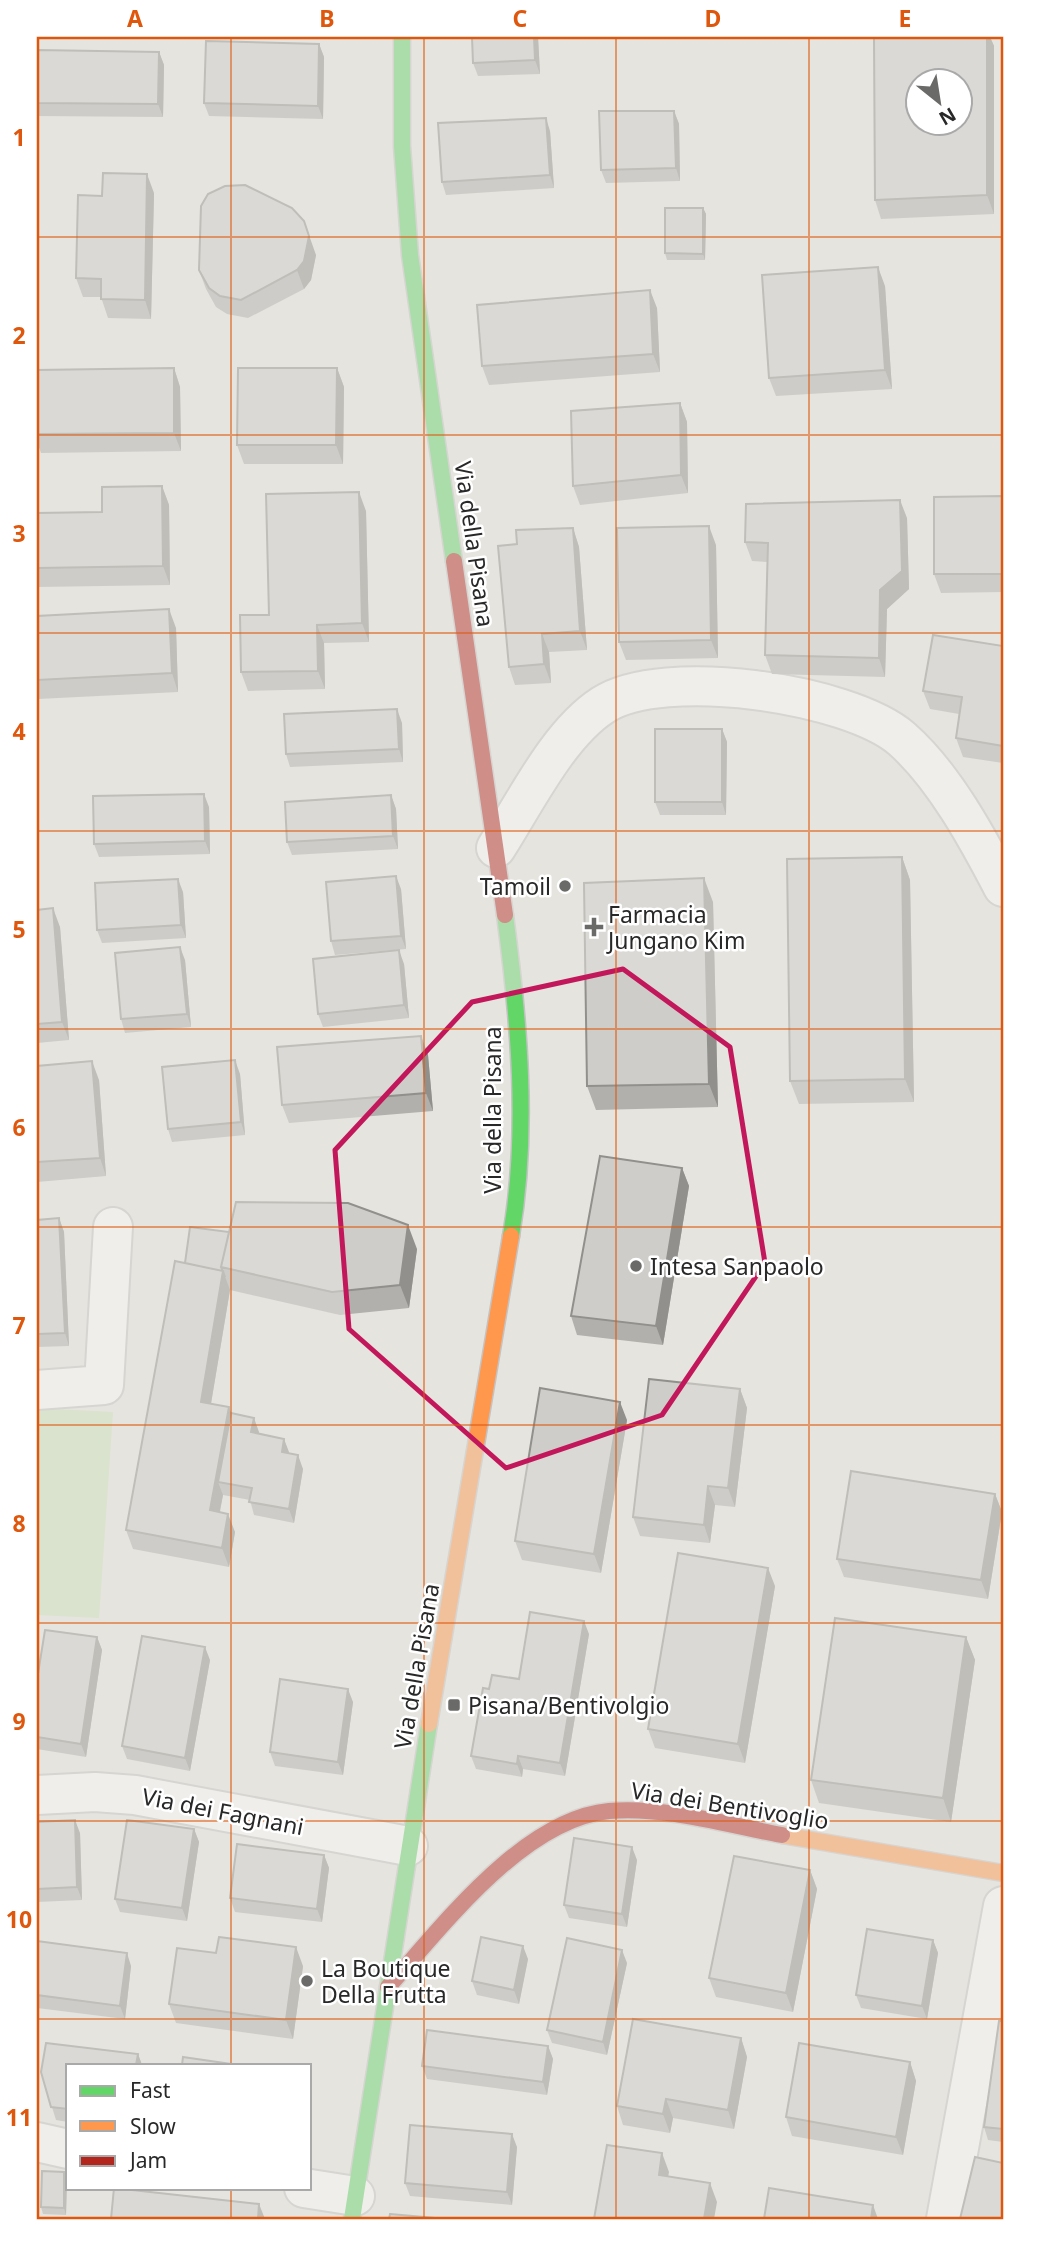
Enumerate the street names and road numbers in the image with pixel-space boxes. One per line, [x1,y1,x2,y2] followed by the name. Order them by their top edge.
[448,459,502,629] street label: Via della Pisana
[476,1026,508,1194] street label: Via della Pisana
[386,1581,446,1751] street label: Via della Pisana
[629,1774,831,1836] street label: Via dei Bentivoglio
[139,1780,307,1842] street label: Via dei Fagnani

